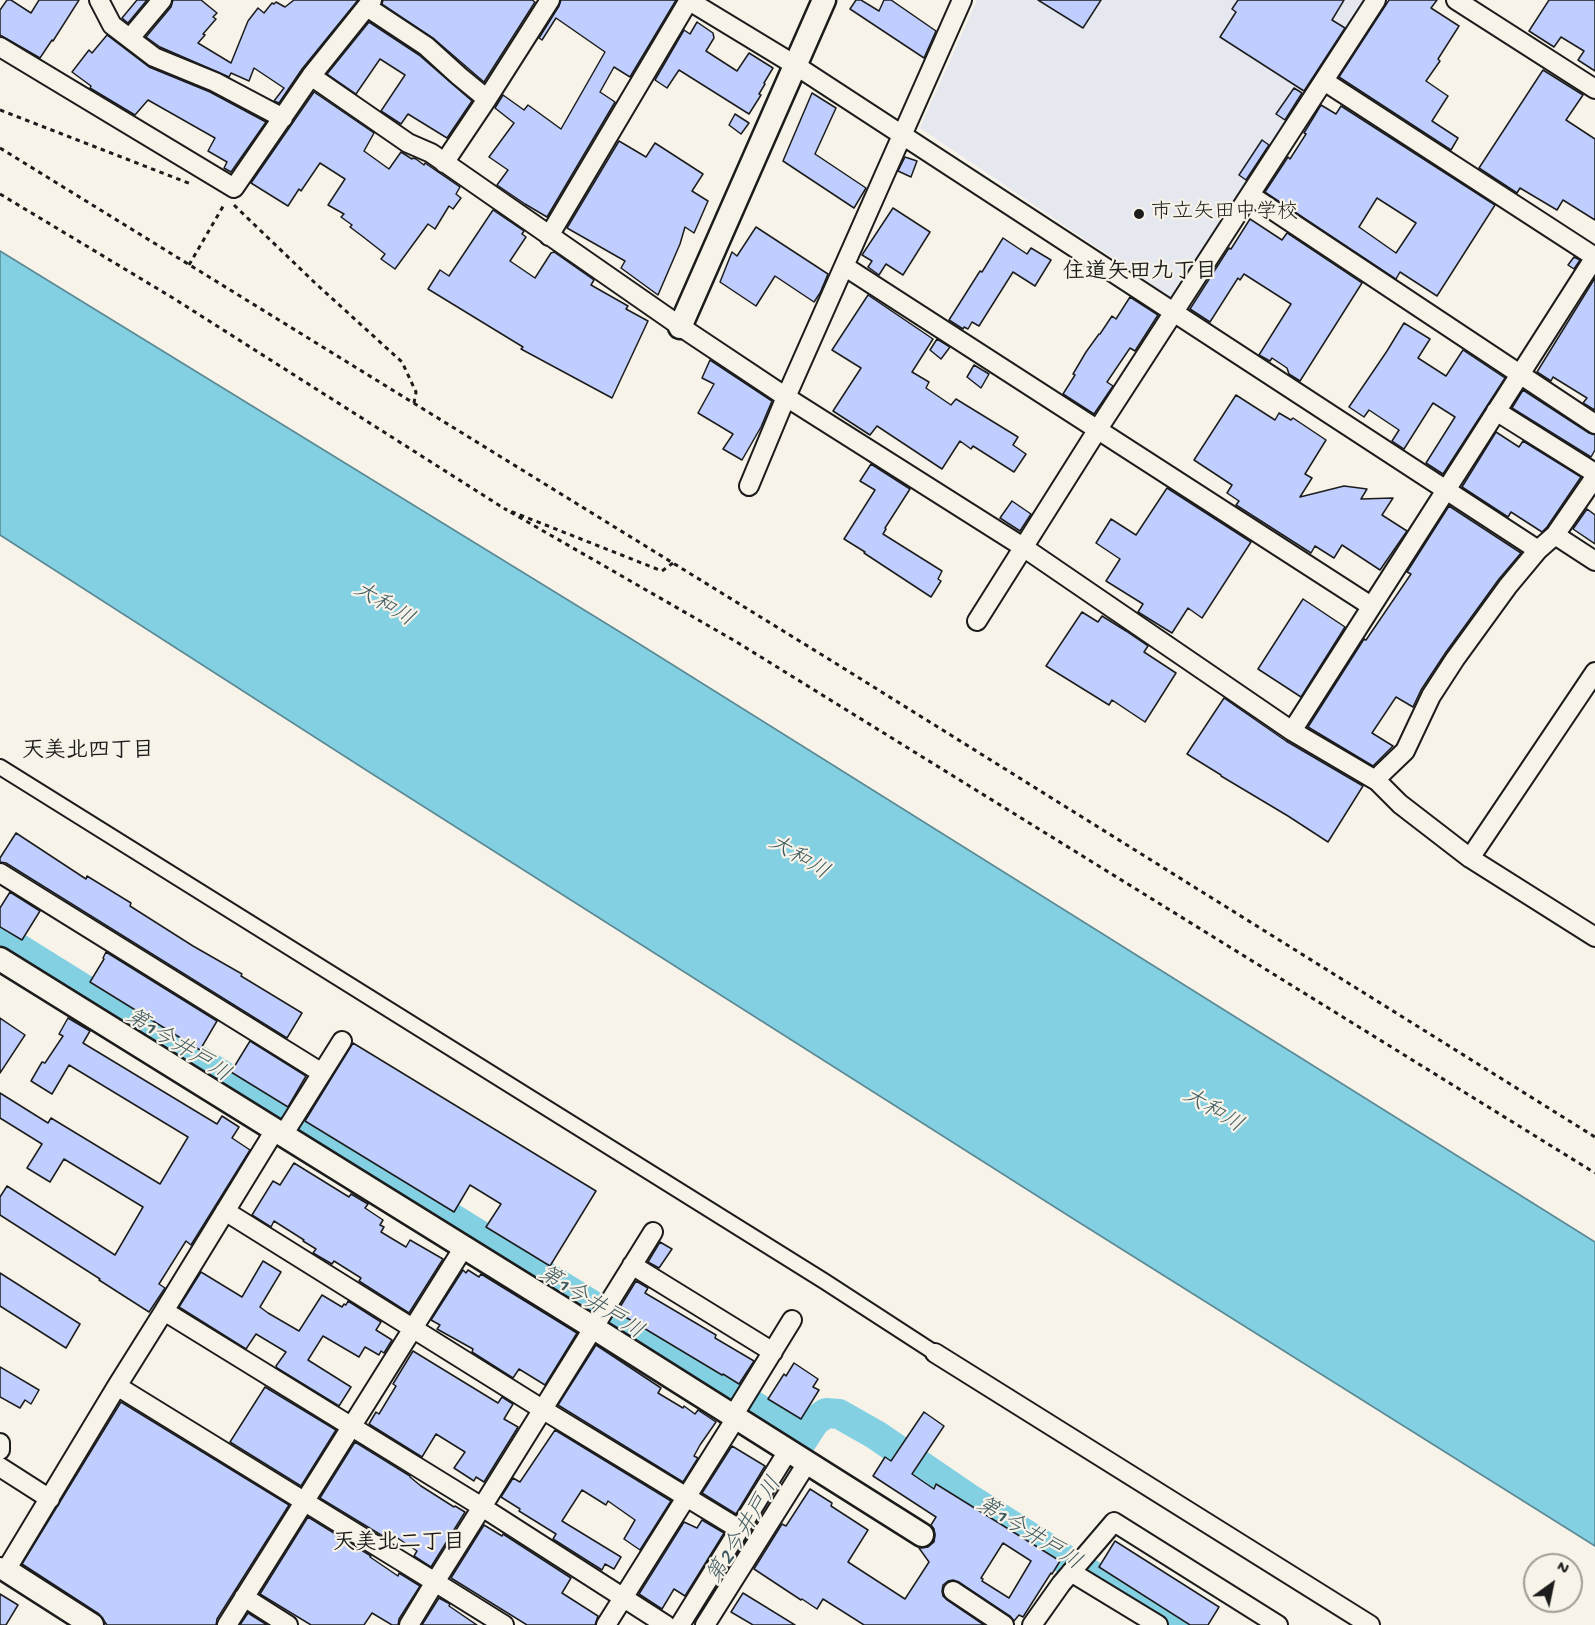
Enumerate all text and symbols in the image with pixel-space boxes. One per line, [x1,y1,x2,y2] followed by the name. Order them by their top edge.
[1151,201,1298,227] place label: 市立矢田中学校
[1132,207,1146,221] marker: 市立矢田中学校
[1063,261,1217,287] district label: 住道矢田九丁目
[348,578,418,634] water label: 大和川
[22,740,154,766] district label: 天美北四丁目
[763,831,833,887] water label: 大和川
[120,1004,234,1090] water label: 第1今井戸川
[1177,1084,1247,1140] water label: 大和川
[533,1261,647,1347] water label: 第1今井戸川
[703,1473,789,1589] water label: 第2今井戸川
[971,1492,1085,1578] water label: 第1今井戸川
[333,1532,465,1558] district label: 天美北二丁目
[1523,1553,1583,1613] north arrow
[1552,1558,1572,1580] text: N

